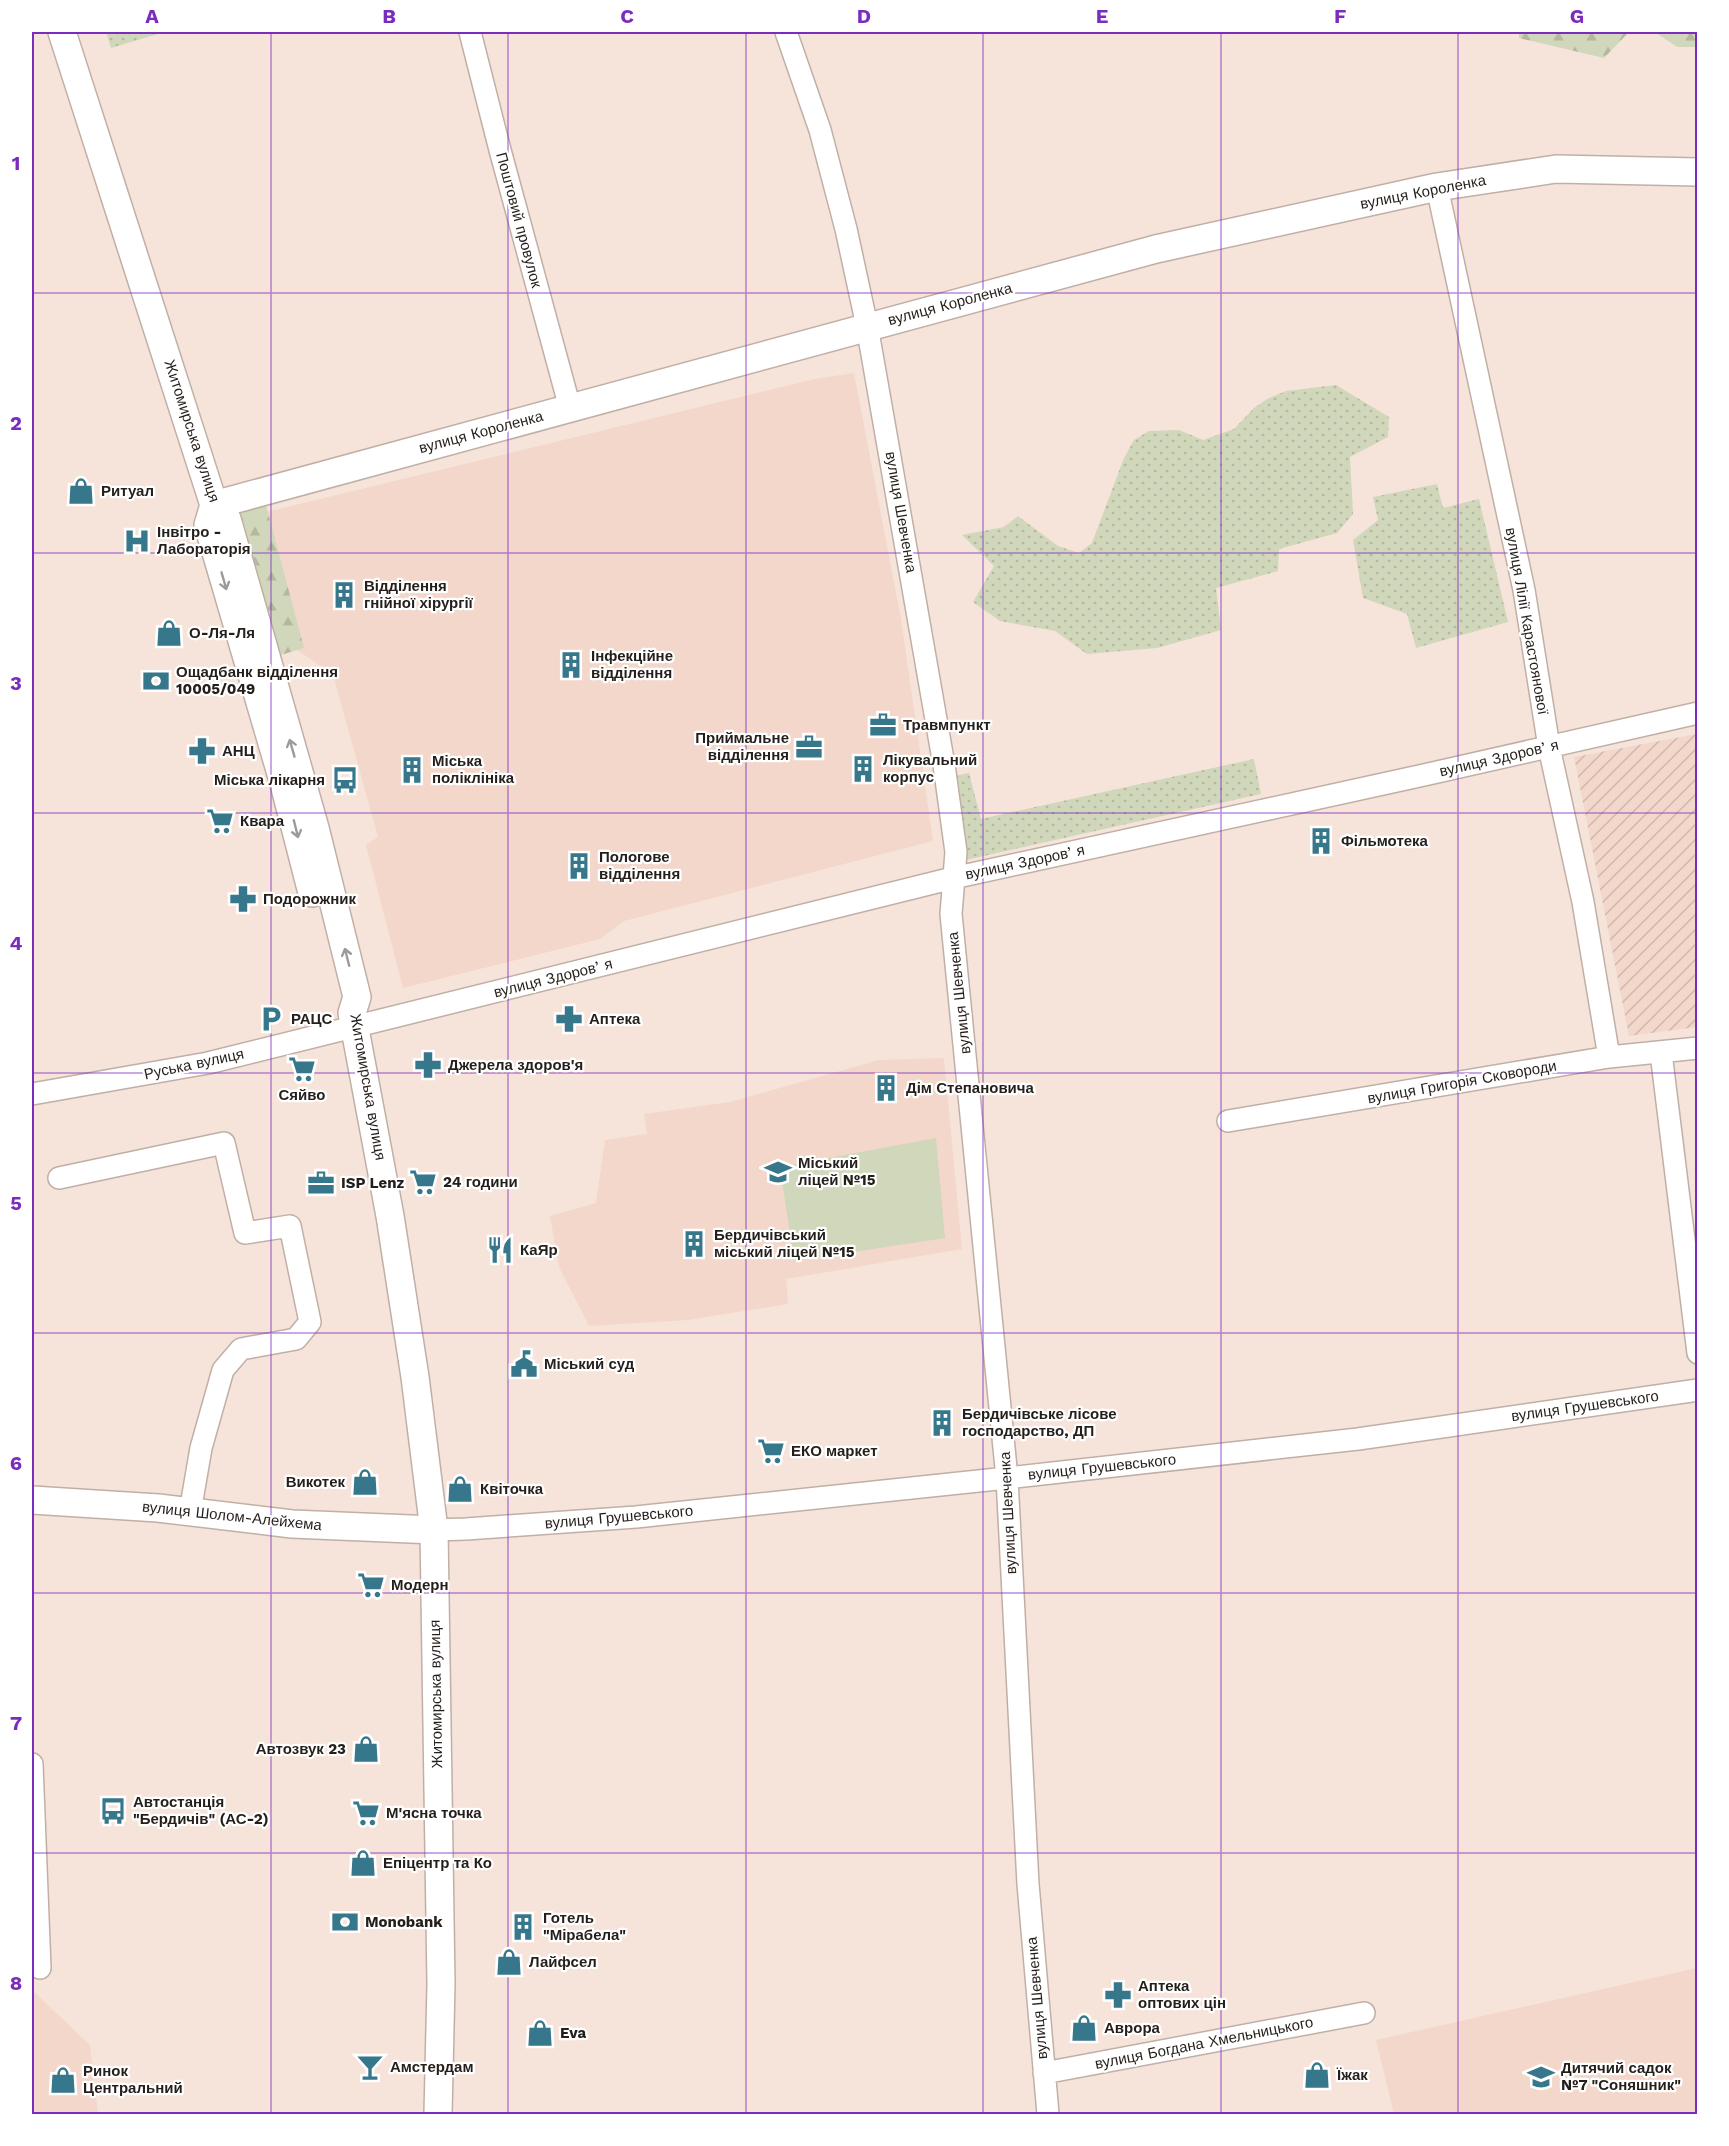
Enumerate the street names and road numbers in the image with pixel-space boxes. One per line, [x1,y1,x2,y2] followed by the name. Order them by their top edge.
[492,150,546,290] street label: Поштовий провулок
[1359,171,1488,213] street label: вулиця Короленка
[886,279,1015,329] street label: вулиця Короленка
[160,358,224,504] street label: Житомирська вулиця
[417,407,546,457] street label: вулиця Короленка
[881,450,921,575] street label: вулиця Шевченка
[1502,526,1552,717] street label: вулиця Лілії Карастоянової
[1438,736,1560,780] street label: вулиця Здоровʼя
[964,841,1086,883] street label: вулиця Здоровʼя
[944,930,974,1055] street label: вулиця Шевченка
[492,955,614,1001] street label: вулиця Здоровʼя
[346,1012,390,1162] street label: Житомирська вулиця
[142,1045,246,1083] street label: Руська вулиця
[1366,1056,1558,1108] street label: вулиця Григорія Сковороди
[1510,1387,1660,1425] street label: вулиця Грушевського
[1027,1450,1177,1484] street label: вулиця Грушевського
[996,1451,1020,1575] street label: вулиця Шевченка
[141,1498,323,1534] street label: вулиця Шолом-Алейхема
[544,1502,694,1532] street label: вулиця Грушевського
[426,1620,446,1768] street label: Житомирська вулиця
[1023,1935,1051,2060] street label: вулиця Шевченка
[1093,2013,1315,2073] street label: вулиця Богдана Хмельницького

